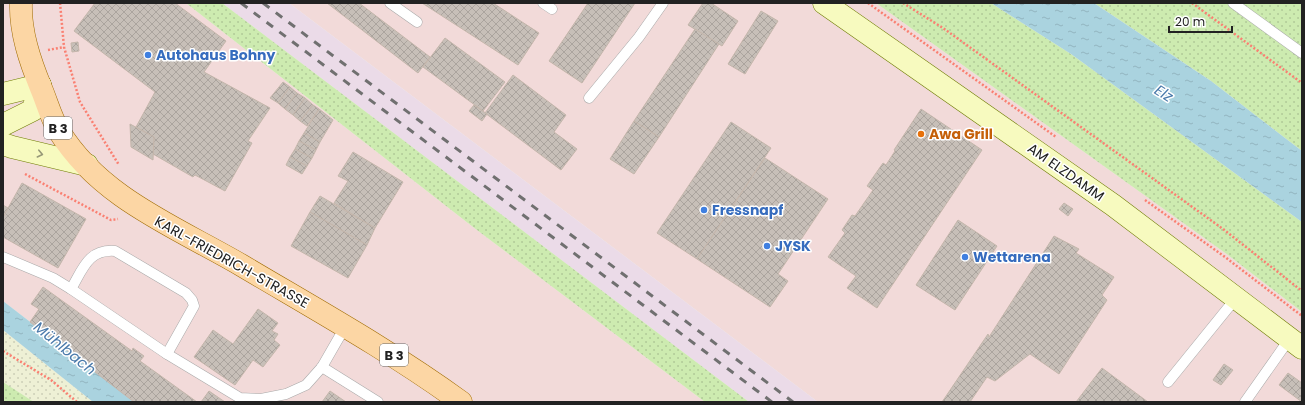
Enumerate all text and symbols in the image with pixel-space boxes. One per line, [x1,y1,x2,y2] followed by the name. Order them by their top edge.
[1169,8,1232,34] scale bar
[1175,13,1205,30] text: 20 m
[156,45,276,65] place label: Autohaus Bohny
[143,50,153,60] marker: Autohaus Bohny
[1151,79,1177,107] water label: Elz
[44,117,72,139] road number: B 3
[929,124,993,144] place label: Awa Grill
[916,129,926,139] marker: Awa Grill
[1024,138,1108,206] street label: AM ELZDAMM
[37,150,44,158] one-way arrow
[712,200,783,220] place label: Fressnapf
[699,205,709,215] marker: Fressnapf
[151,211,313,313] street label: KARL-FRIEDRICH-STRASSE
[775,236,811,256] place label: JYSK
[762,241,772,251] marker: JYSK
[973,247,1051,267] place label: Wettarena
[960,252,970,262] marker: Wettarena
[29,316,101,380] water label: Mühlbach
[380,344,408,366] road number: B 3

